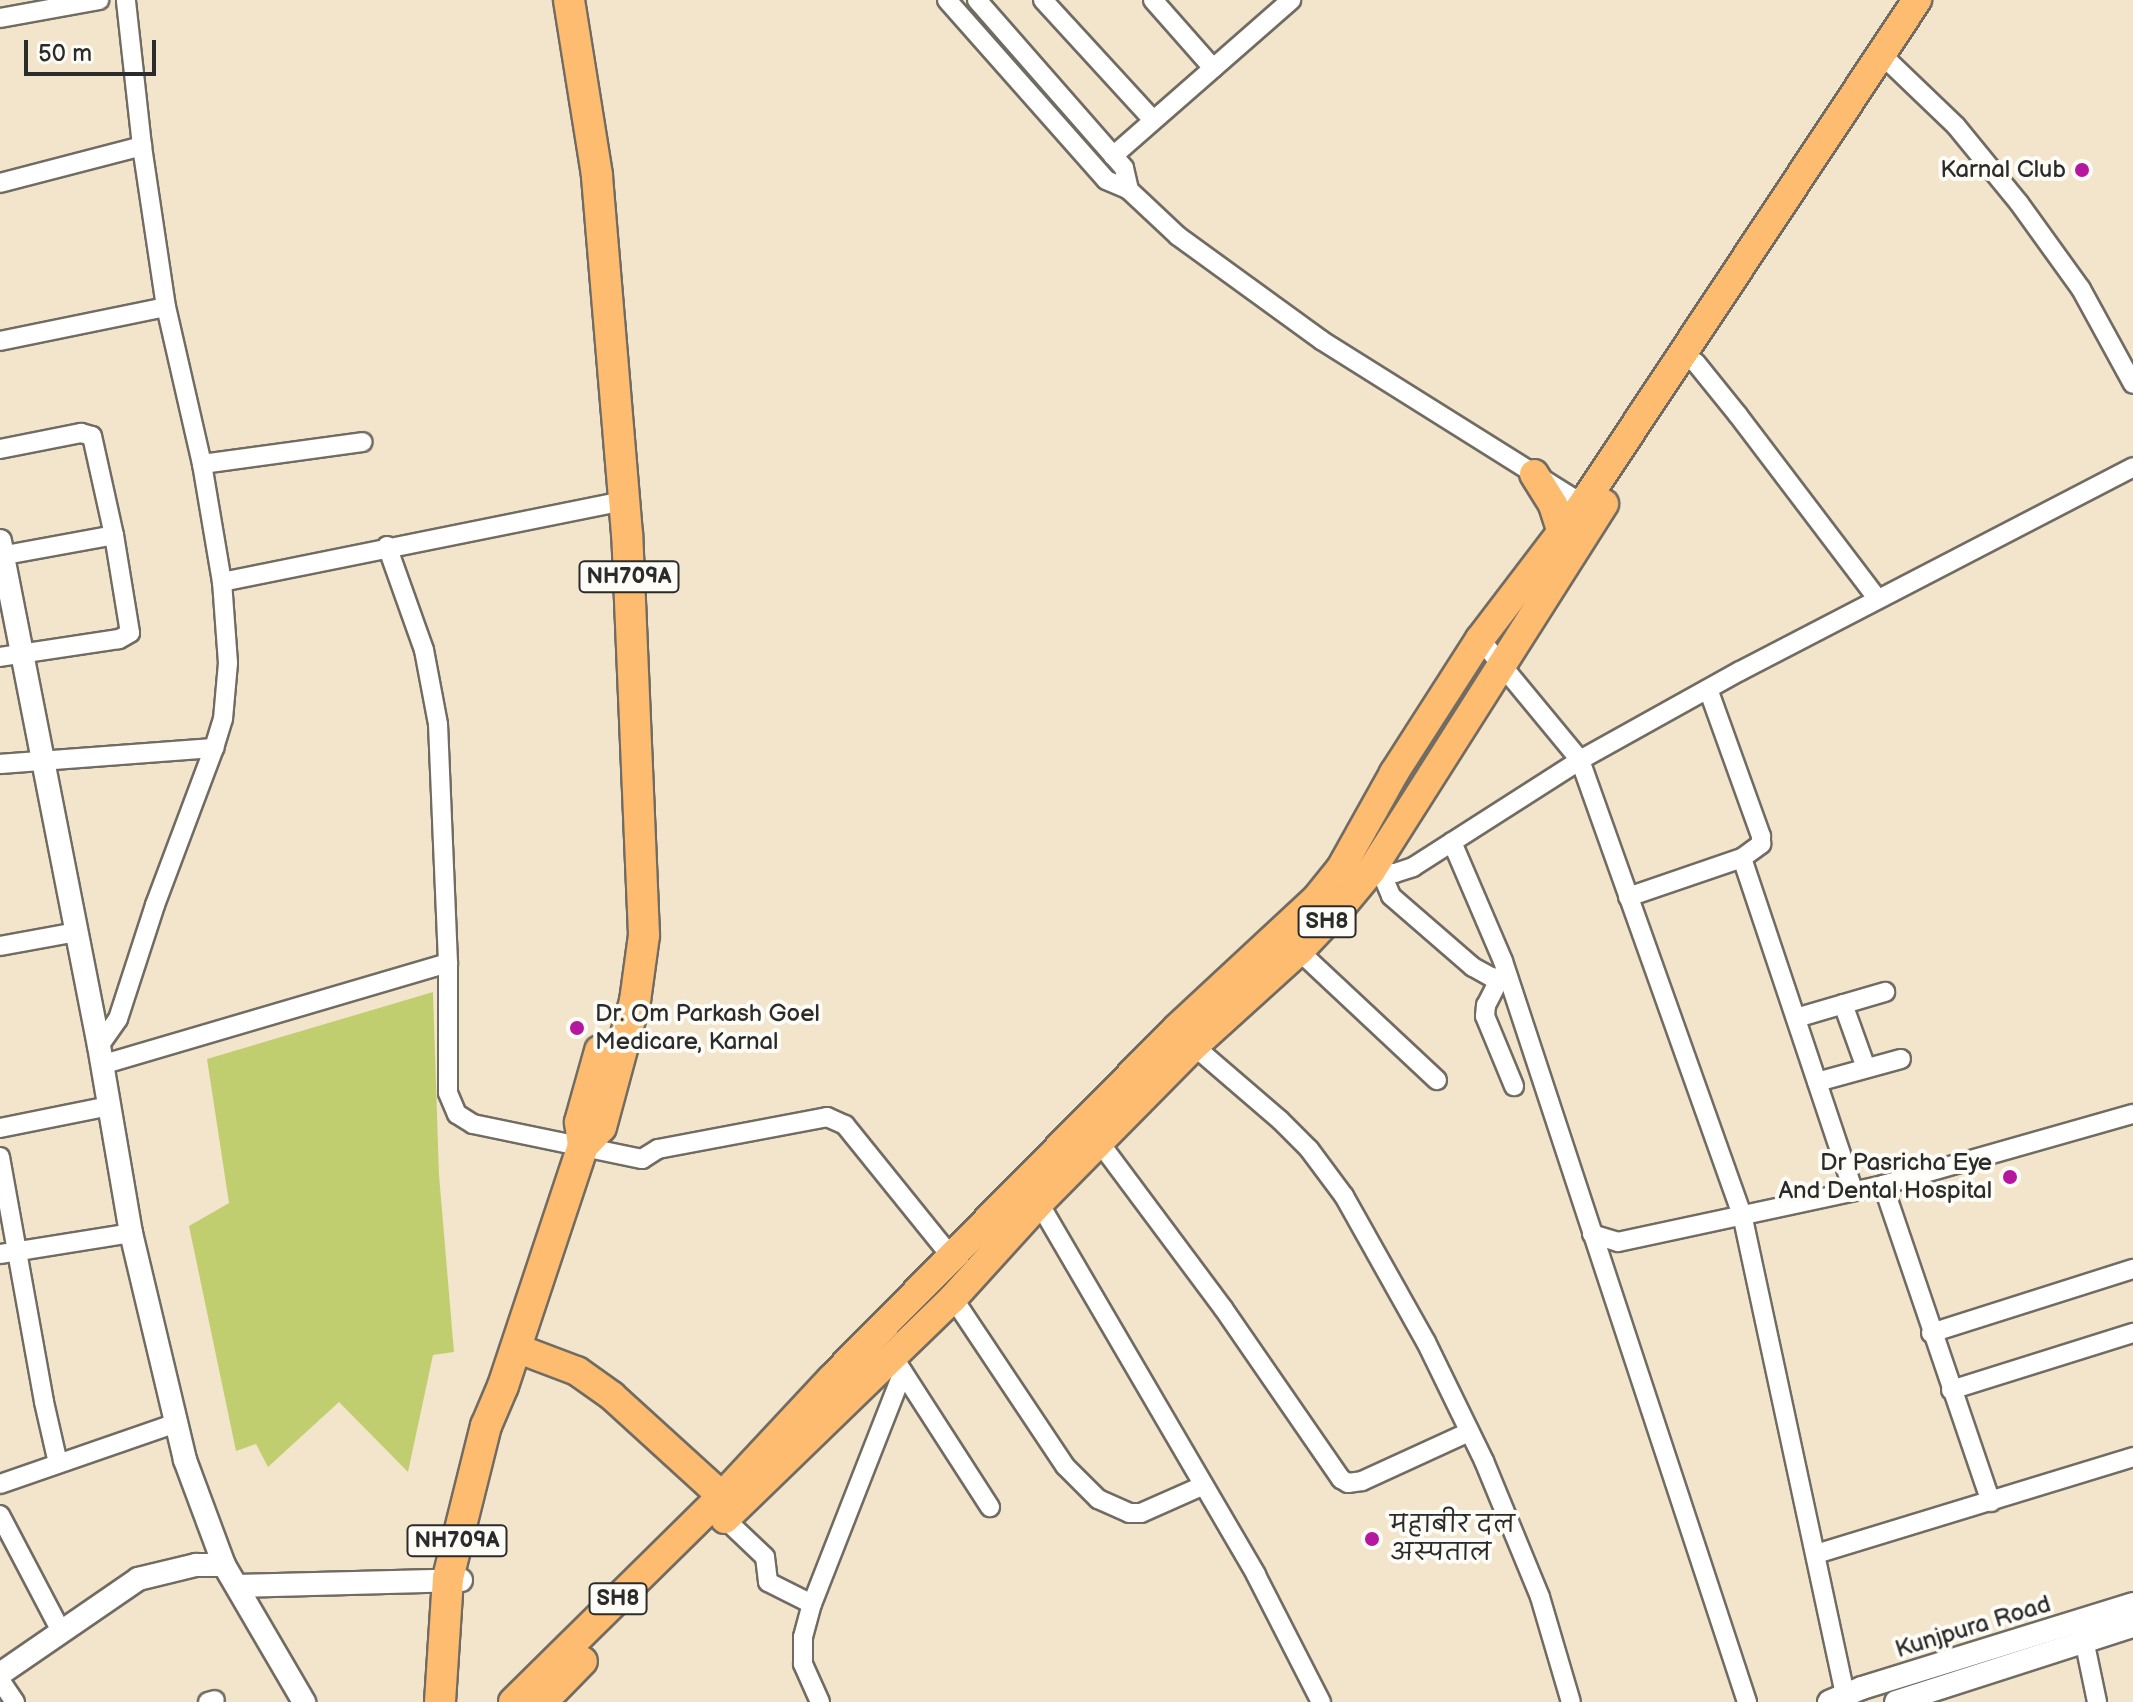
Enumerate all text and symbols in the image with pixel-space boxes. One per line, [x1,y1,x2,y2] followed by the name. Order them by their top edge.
[28,24,160,74] scale bar
[38,39,92,68] text: 50 m
[1940,156,2066,184] place label: Karnal Club
[2073,161,2091,179] marker: Karnal Club
[577,559,681,595] road number: NH709A
[1297,904,1357,940] road number: SH8
[595,1000,820,1056] place label: Dr. Om Parkash Goel Medicare, Karnal
[566,1017,588,1039] marker: Dr. Om Parkash Goel Medicare, Karnal
[1778,1149,1992,1205] place label: Dr Pasricha Eye And Dental Hospital
[1999,1166,2021,1188] marker: Dr Pasricha Eye And Dental Hospital
[1390,1511,1515,1567] place label: महाबीर दल अस्पताल
[405,1523,509,1559] road number: NH709A
[1361,1528,1383,1550] marker: महाबीर दल अस्पताल
[588,1581,648,1617] road number: SH8
[1892,1590,2054,1664] street label: Kunjpura Road

